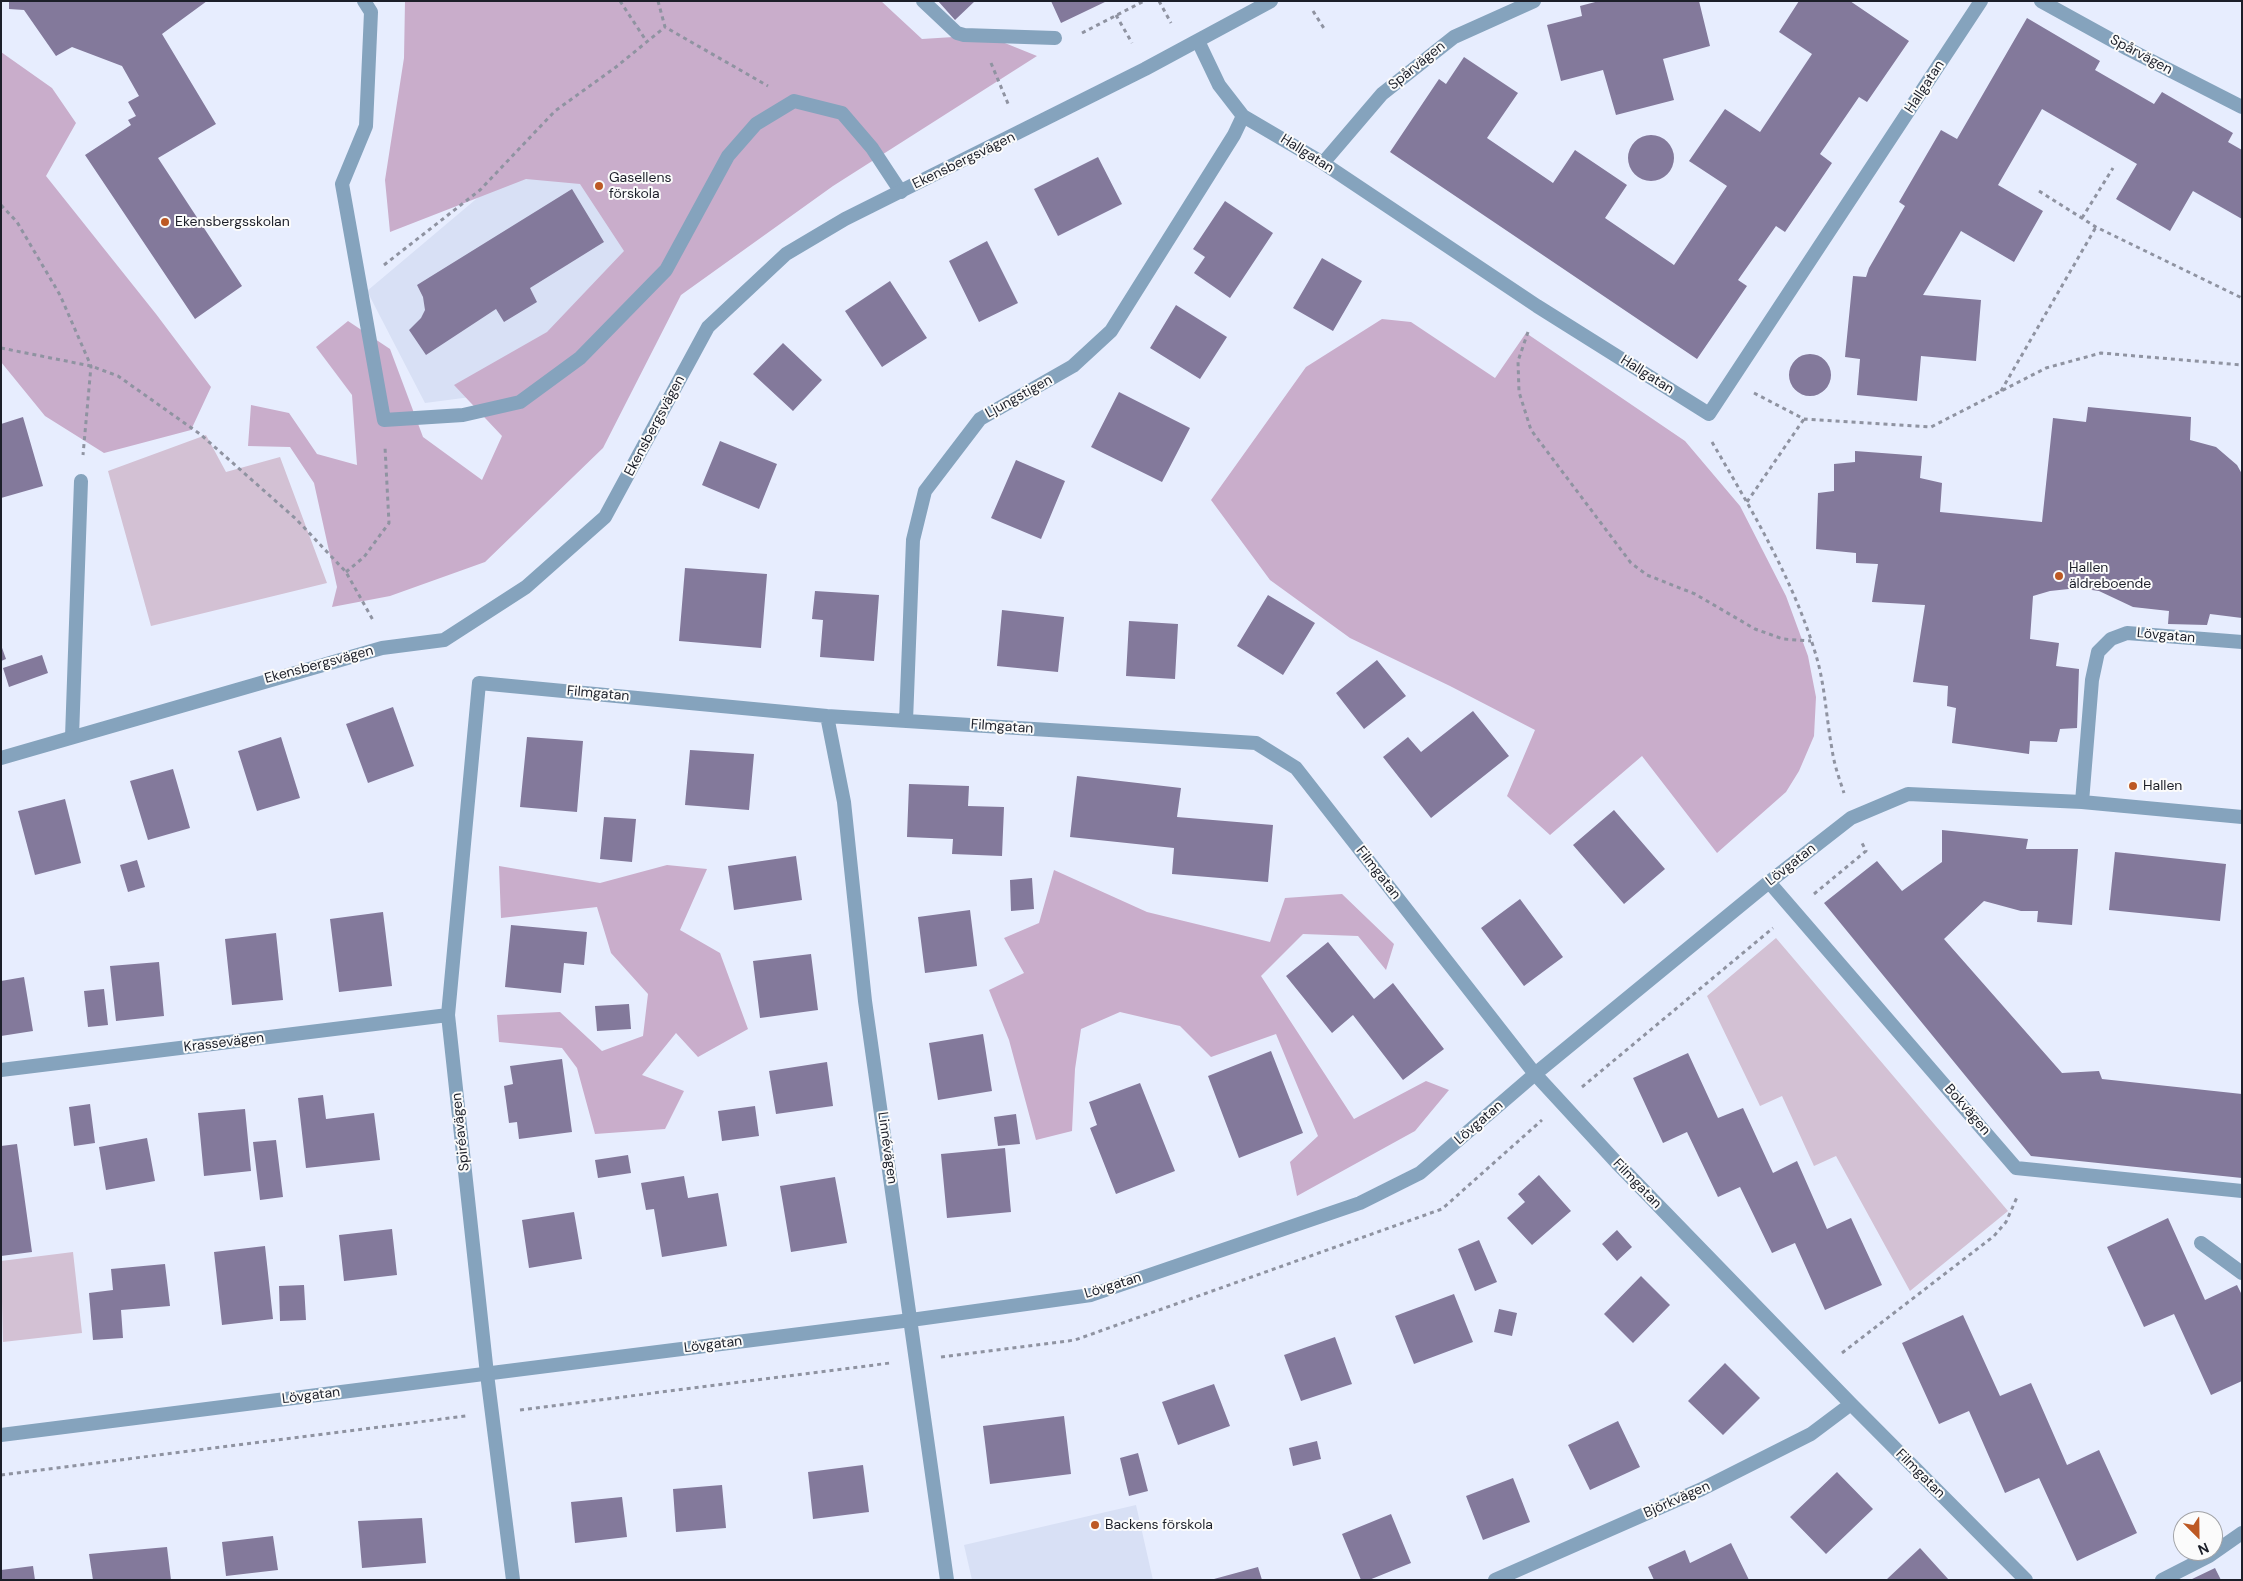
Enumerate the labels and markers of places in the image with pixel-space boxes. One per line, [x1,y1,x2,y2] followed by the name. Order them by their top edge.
[609,170,671,202] place label: Gasellens förskola
[593,180,605,192] marker: Gasellens förskola
[175,214,290,230] place label: Ekensbergsskolan
[159,216,171,228] marker: Ekensbergsskolan
[2069,560,2151,592] place label: Hallen äldreboende
[2053,570,2065,582] marker: Hallen äldreboende
[2143,778,2182,794] place label: Hallen
[2127,780,2139,792] marker: Hallen
[1105,1517,1213,1533] place label: Backens förskola
[1089,1519,1101,1531] marker: Backens förskola

